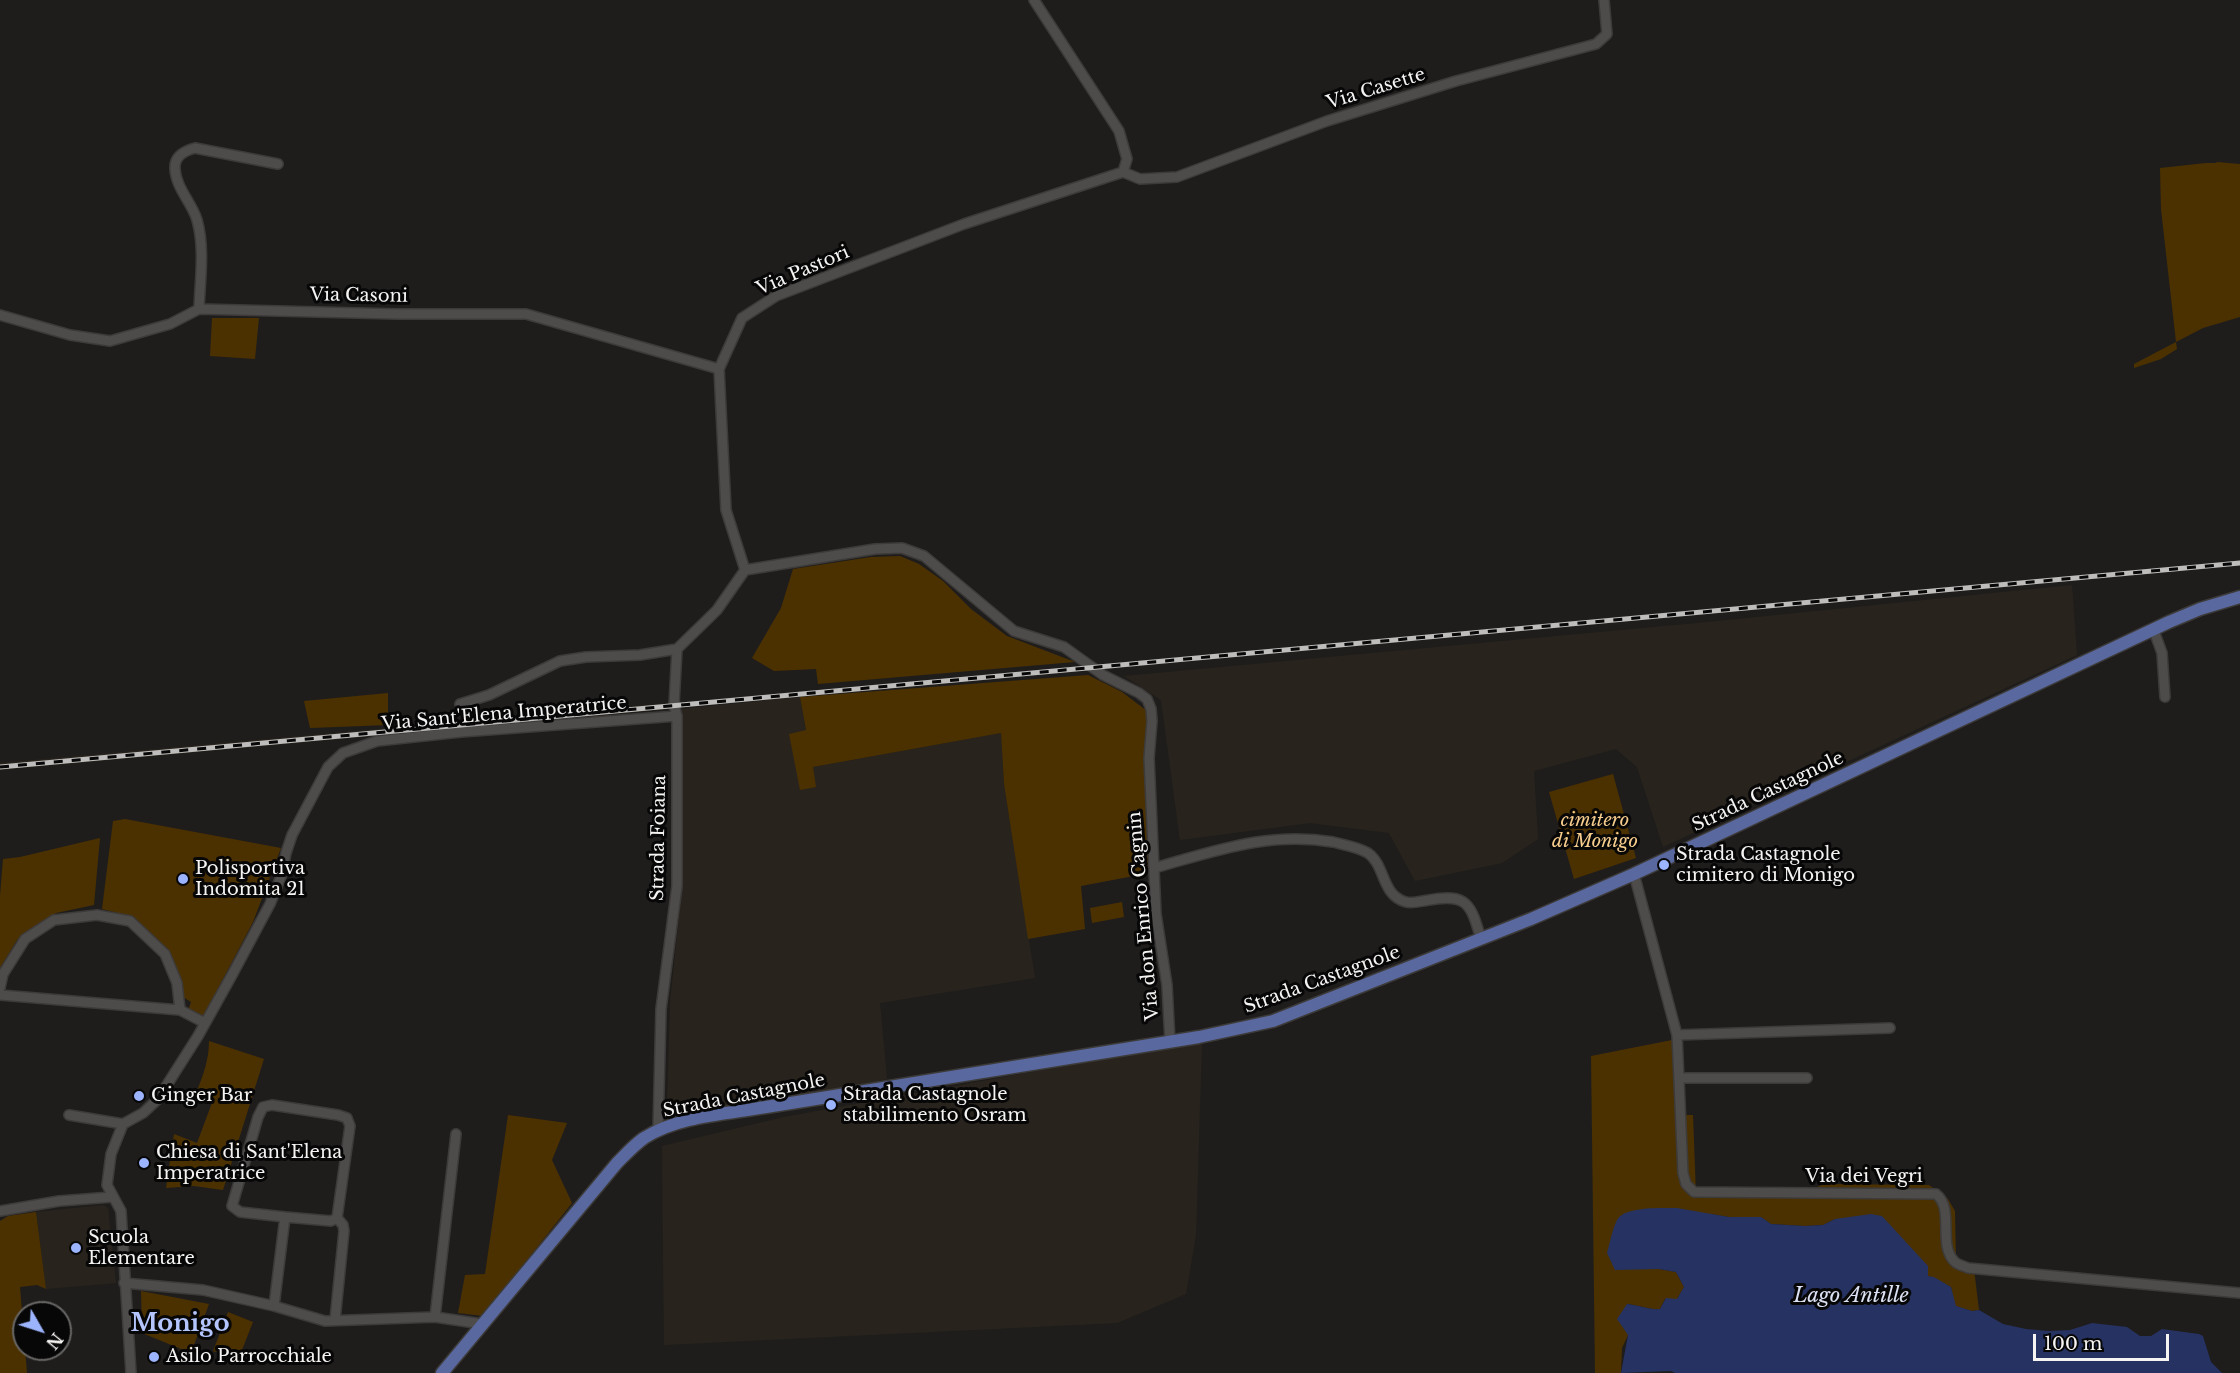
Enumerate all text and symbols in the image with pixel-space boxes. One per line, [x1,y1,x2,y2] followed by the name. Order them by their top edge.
[1324,64,1428,114] street label: Via Casette
[753,242,853,300] street label: Via Pastori
[310,284,408,308] street label: Via Casoni
[381,693,627,735] street label: Via Sant'Elena Imperatrice
[1689,747,1847,837] street label: Strada Castagnole
[647,775,671,901] street label: Strada Foiana
[1552,810,1638,852] park label: cimitero di Monigo
[1124,811,1164,1021] street label: Via don Enrico Cagnin
[1676,844,1855,886] place label: Strada Castagnole cimitero di Monigo
[195,858,305,900] place label: Polisportiva Indomita 21
[1657,858,1671,872] marker: Strada Castagnole cimitero di Monigo
[176,872,190,886] marker: Polisportiva Indomita 21
[1241,942,1403,1018] street label: Strada Castagnole
[661,1070,827,1122] street label: Strada Castagnole
[843,1084,1027,1126] place label: Strada Castagnole stabilimento Osram
[151,1085,252,1107] place label: Ginger Bar
[132,1089,146,1103] marker: Ginger Bar
[824,1098,838,1112] marker: Strada Castagnole stabilimento Osram
[156,1142,342,1184] place label: Chiesa di Sant'Elena Imperatrice
[137,1156,151,1170] marker: Chiesa di Sant'Elena Imperatrice
[1805,1166,1923,1188] street label: Via dei Vegri
[88,1227,195,1270] place label: Scuola Elementare
[69,1241,83,1255] marker: Scuola Elementare
[1793,1284,1909,1308] water label: Lago Antille
[12,1301,72,1361] north arrow
[130,1310,230,1338] district label: Monigo
[2036,1322,2172,1360] scale bar
[42,1329,67,1353] text: N
[2044,1333,2102,1355] text: 100 m
[166,1346,332,1368] place label: Asilo Parrocchiale
[147,1350,161,1364] marker: Asilo Parrocchiale

